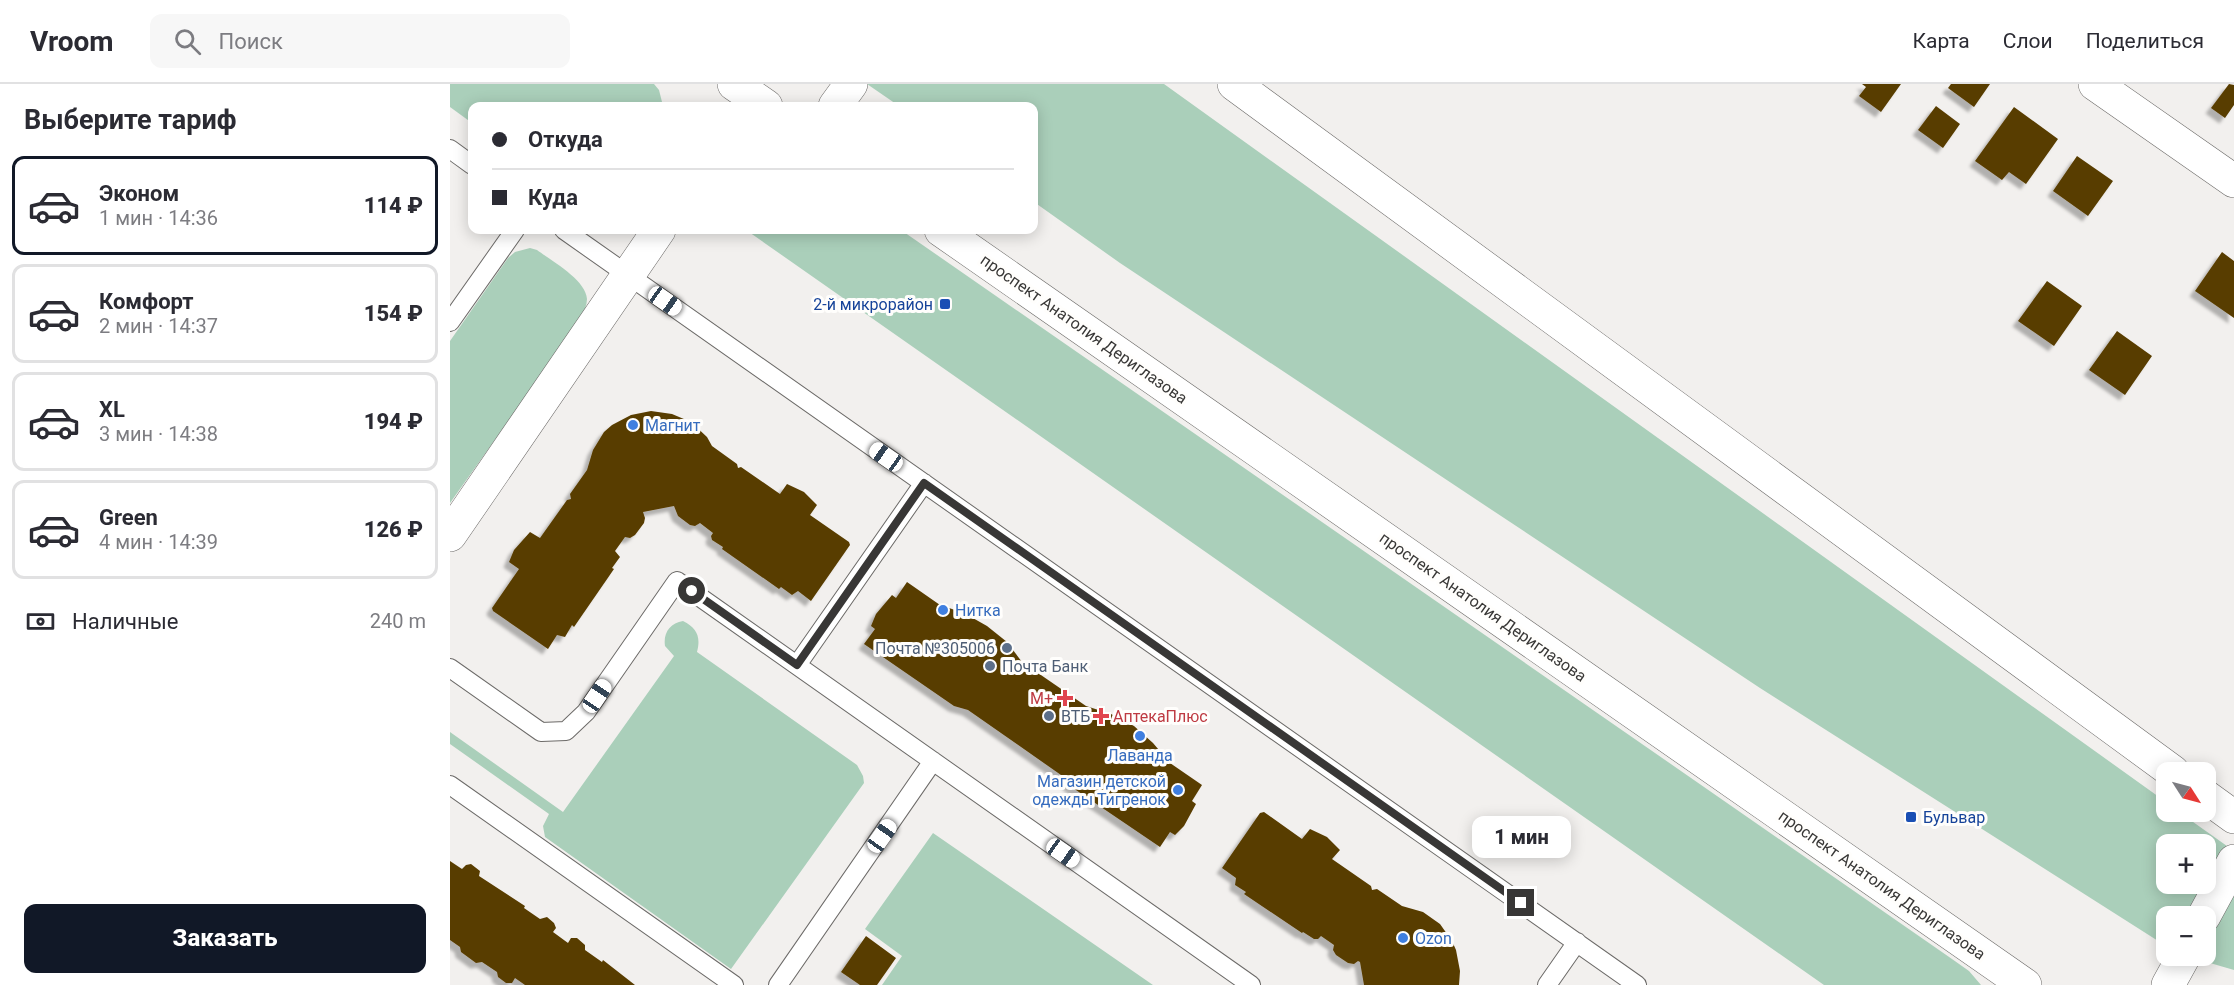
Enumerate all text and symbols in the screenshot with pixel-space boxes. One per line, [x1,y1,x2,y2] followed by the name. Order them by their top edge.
[150,14,570,68] search box
[30,25,114,58] text: Vroom
[171,25,204,58] icon: search
[219,29,283,54] text: Поиск
[1913,29,1970,53] text: Карта
[2003,29,2053,53] text: Слои
[2086,29,2204,53] text: Поделиться
[24,104,236,136] text: Выберите тариф
[528,127,603,152] text: Откуда
[27,179,81,233] icon: car
[99,181,179,206] text: Эконом
[528,185,578,210] text: Куда
[364,193,423,218] text: 114 ₽
[99,206,218,230] text: 1 мин · 14:36
[977,250,1191,408] street label: проспект Анатолия Дериглазова
[645,283,685,319] car
[27,287,81,341] icon: car
[99,289,194,314] text: Комфорт
[813,295,933,314] place label: 2-й микрорайон
[938,297,952,311] marker: 2-й микрорайон
[364,301,423,326] text: 154 ₽
[99,314,218,338] text: 2 мин · 14:37
[27,395,81,449] icon: car
[99,397,125,422] text: XL
[364,409,423,434] text: 194 ₽
[645,416,701,435] place label: Магнит
[626,418,640,432] marker: Магнит
[99,422,218,446] text: 3 мин · 14:38
[866,439,906,475] car
[27,503,81,557] icon: car
[99,505,158,530] text: Green
[364,517,423,542] text: 126 ₽
[1376,528,1590,686] street label: проспект Анатолия Дериглазова
[99,530,218,554] text: 4 мин · 14:39
[678,577,705,604] route start
[955,601,1001,620] place label: Нитка
[936,603,950,617] marker: Нитка
[24,605,57,638] icon: cash
[72,609,178,634] text: Наличные
[370,609,426,633] text: 240 m
[875,639,995,658] place label: Почта №305006
[1000,641,1014,655] marker: Почта №305006
[1002,657,1089,676] place label: Почта Банк
[983,659,997,673] marker: Почта Банк
[579,676,615,716] car
[1030,689,1053,708] place label: М+
[1058,691,1072,705] marker: М+
[1061,707,1090,726] place label: ВТБ
[1113,707,1208,726] place label: АптекаПлюс
[1042,709,1056,723] marker: ВТБ
[1094,709,1108,723] marker: АптекаПлюс
[1133,729,1147,743] marker: Лаванда
[1107,746,1173,765] place label: Лаванда
[2156,762,2216,822] north arrow
[2156,762,2216,966] map controls
[1032,772,1166,809] place label: Магазин детской одежды Тигренок
[1171,783,1185,797] marker: Магазин детской одежды Тигренок
[1775,806,1989,964] street label: проспект Анатолия Дериглазова
[1923,808,1985,827] place label: Бульвар
[1904,810,1918,824] marker: Бульвар
[864,816,900,856] car
[1472,816,1570,858] callout: 1 мин
[1494,825,1549,849] text: 1 мин
[2156,834,2216,894] button: +
[1043,835,1083,871] car
[1507,889,1534,916] route end
[24,904,426,973] button: Заказать
[2156,906,2216,966] button: −
[1415,929,1452,948] place label: Ozon
[1396,931,1410,945] marker: Ozon

